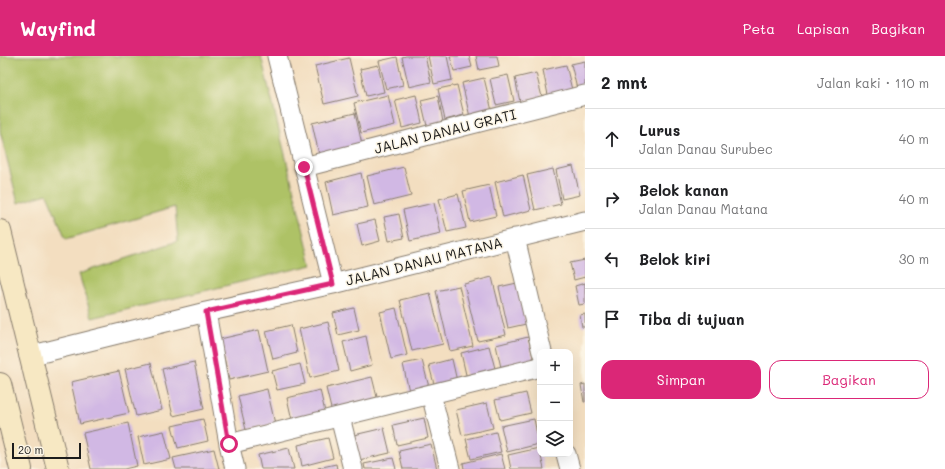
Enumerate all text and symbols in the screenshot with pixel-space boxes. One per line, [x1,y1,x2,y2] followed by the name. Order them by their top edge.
[20,16,96,41] text: Wayfind
[743,19,775,38] text: Peta
[797,19,849,38] text: Lapisan
[871,19,925,38] text: Bagikan
[601,71,647,93] text: 2 mnt
[817,74,929,91] text: Jalan kaki · 110 m
[372,104,518,158] street label: JALAN DANAU GRATI
[639,120,680,140] text: Lurus
[601,128,623,150] icon: ahead
[899,130,929,147] text: 40 m
[639,140,773,157] text: Jalan Danau Surubec
[295,158,313,176] route end
[639,180,728,200] text: Belok kanan
[601,188,623,210] icon: right
[899,190,929,207] text: 40 m
[639,200,768,217] text: Jalan Danau Matana
[344,232,504,290] street label: JALAN DANAU MATANA
[601,248,623,270] icon: left
[639,249,711,269] text: Belok kiri
[899,250,929,267] text: 30 m
[601,308,623,330] icon: arrive
[639,309,744,329] text: Tiba di tujuan
[537,349,573,457] map controls
[537,349,573,385] button: +
[601,360,761,399] button: Simpan
[769,360,929,399] button: Bagikan
[537,385,573,421] button: −
[537,421,573,457] button: layers
[220,435,238,453] route start
[12,441,81,460] scale bar
[18,442,43,457] text: 20 m

